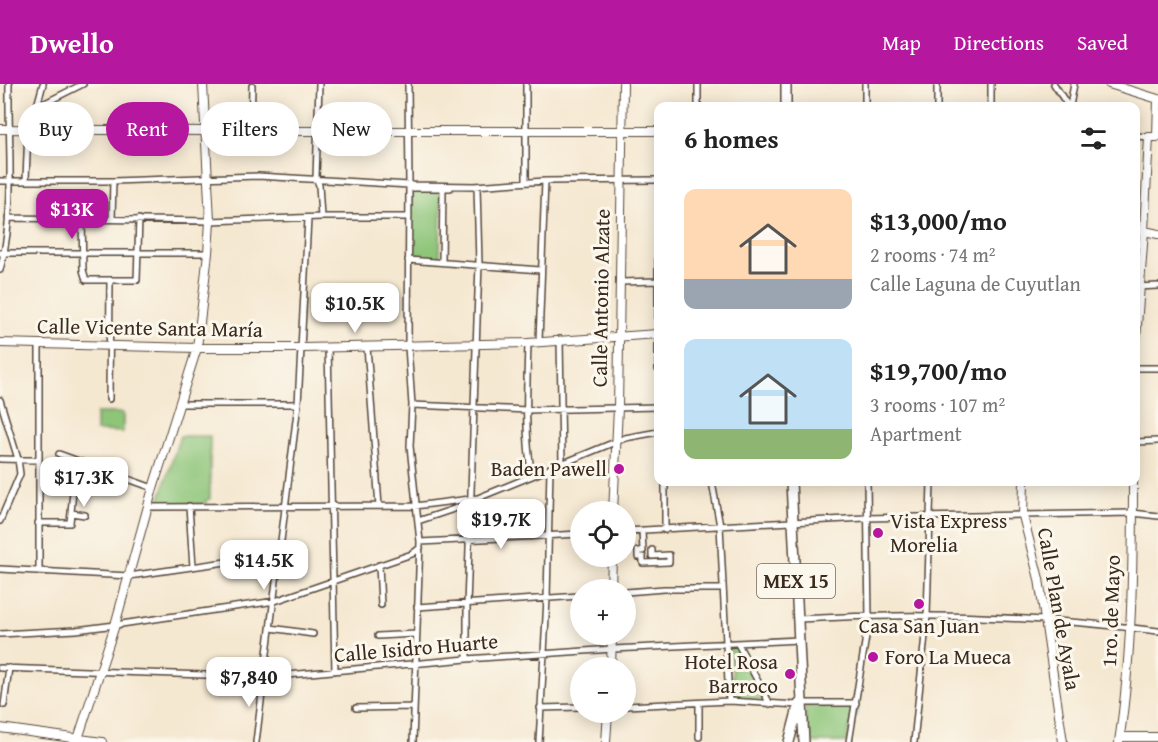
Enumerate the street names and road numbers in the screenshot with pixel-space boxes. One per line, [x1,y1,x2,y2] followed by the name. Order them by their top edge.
[583,208,618,387] street label: Calle Antonio Alzate
[37,310,263,345] street label: Calle Vicente Santa María
[1030,525,1089,693] street label: Calle Plan de Ayala
[1093,554,1128,668] street label: 1ro. de Mayo
[757,564,835,598] road number: MEX 15
[333,625,499,670] street label: Calle Isidro Huarte

